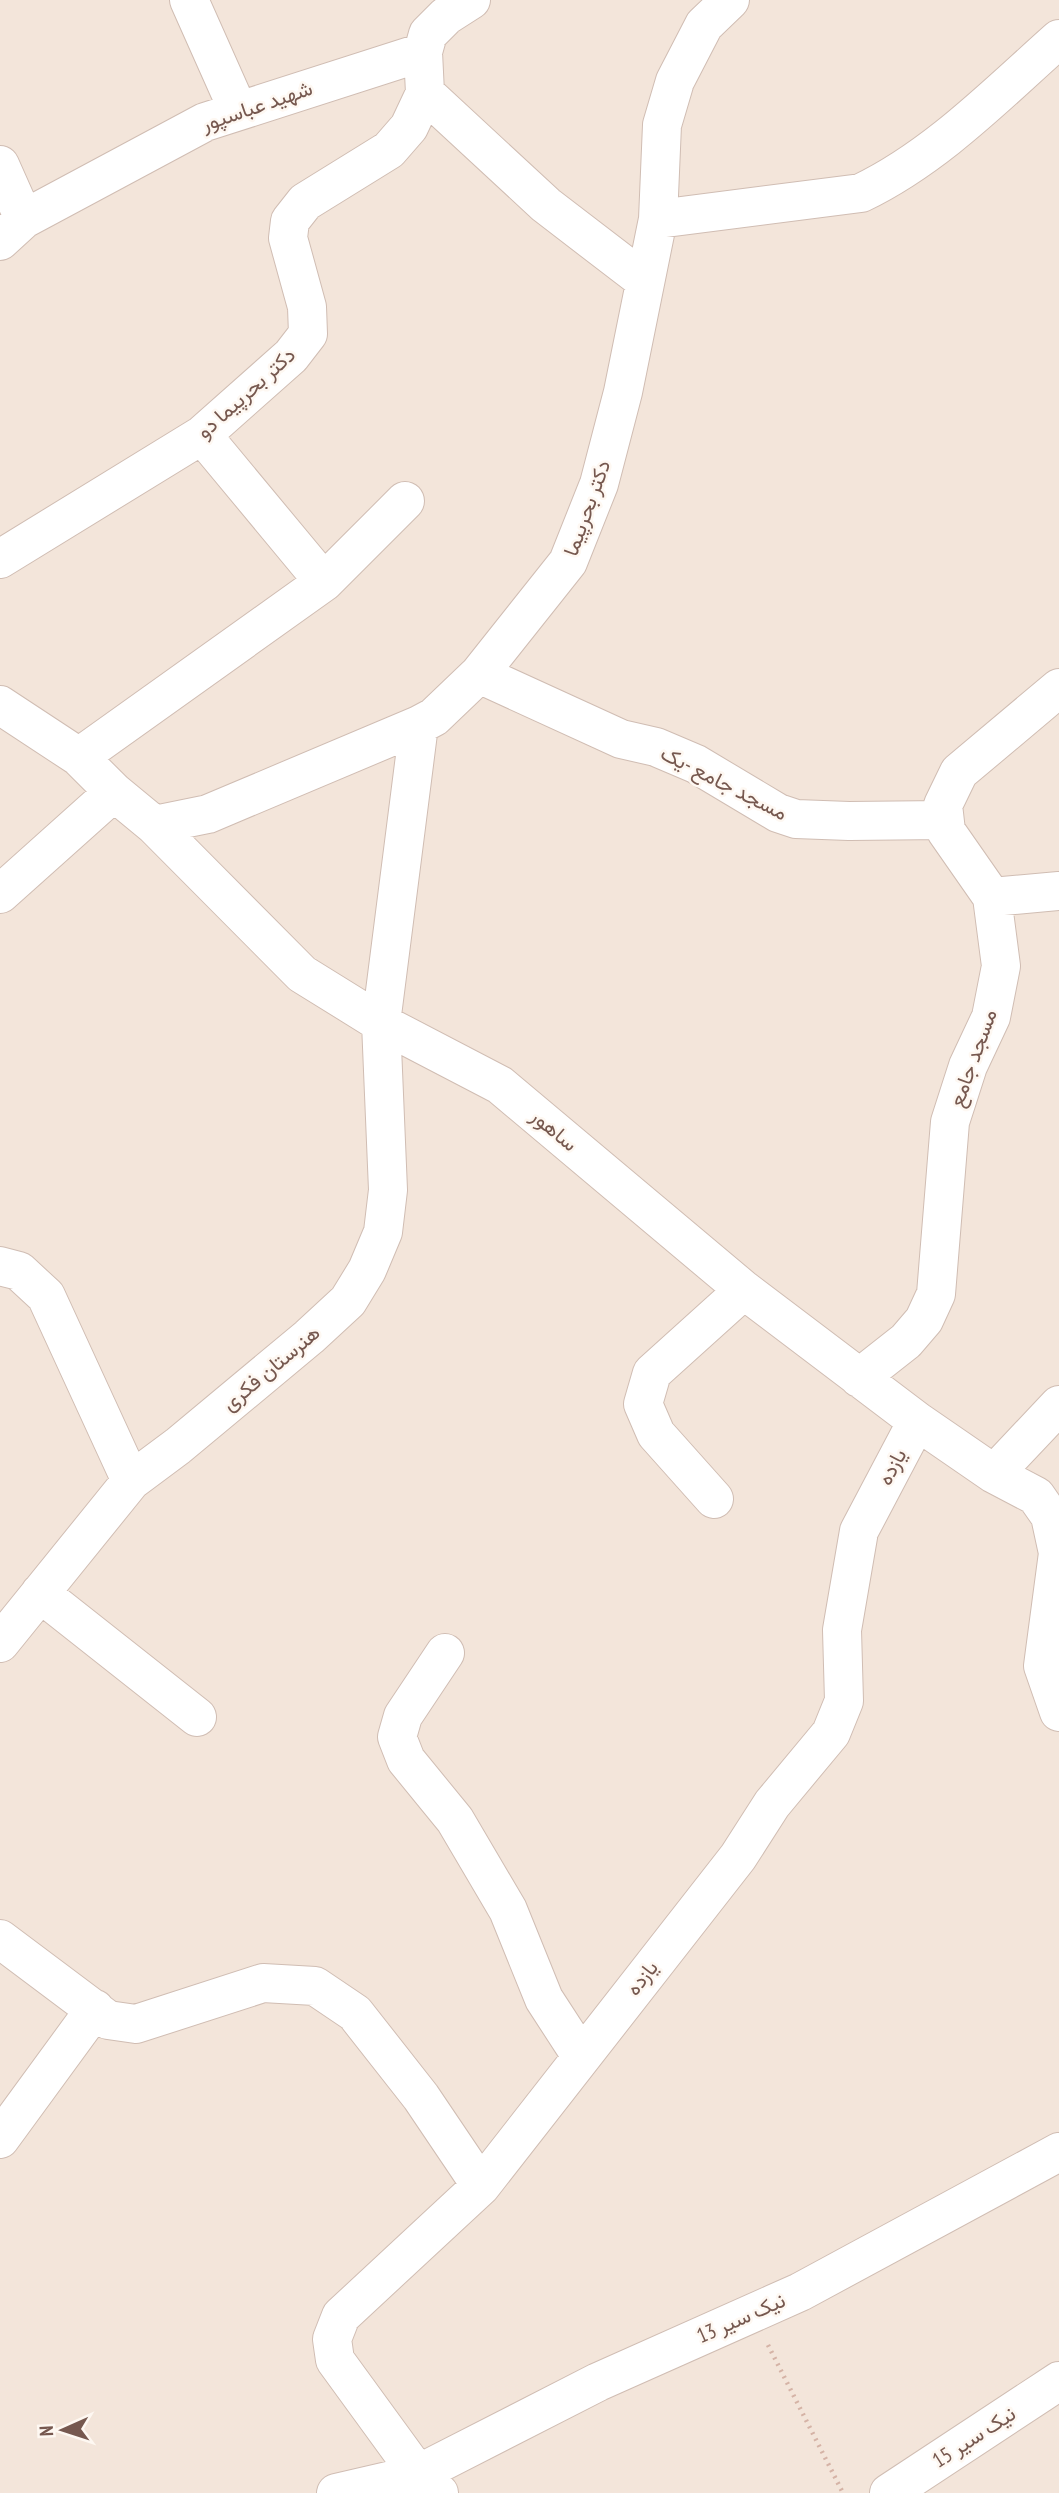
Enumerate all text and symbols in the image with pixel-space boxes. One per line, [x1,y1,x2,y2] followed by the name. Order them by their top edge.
[197,74,316,138] street label: شهید عباسپور
[191,341,301,445] street label: دکتر بحرپیما دو
[557,456,617,560] street label: دکتر بحرپیما
[656,739,792,827] street label: مسجد جامع -یک
[942,1005,1004,1111] street label: مسجد جامع
[525,1102,583,1157] street label: ساهور
[216,1319,325,1417] street label: هنرستان فکری
[871,1444,912,1490] street label: یازده
[619,1955,664,2001] street label: یازده
[692,2286,789,2349] street label: نیک سیر 13
[28,2395,98,2465] north arrow
[927,2400,1021,2474] street label: نیک سیر 15
[34,2425,58,2437] text: N

